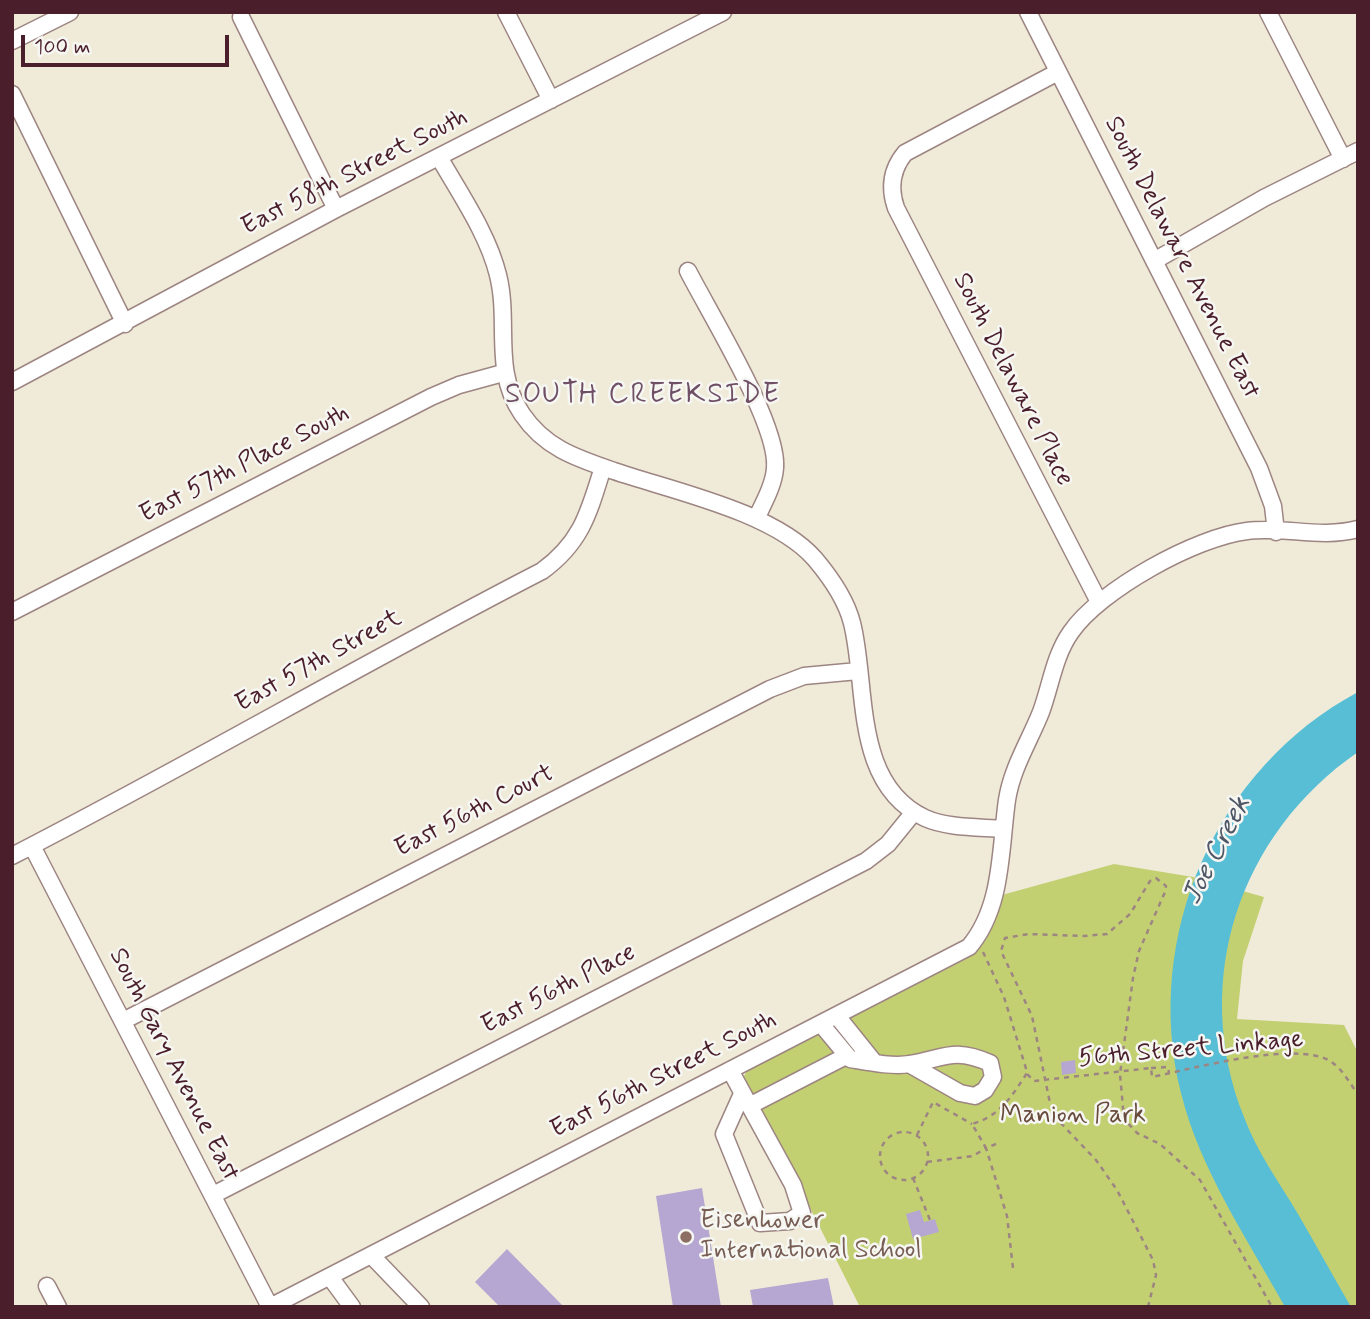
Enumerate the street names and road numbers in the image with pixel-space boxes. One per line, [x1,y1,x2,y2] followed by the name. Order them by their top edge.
[237,102,473,244] street label: East 58th Street South
[1096,112,1266,404] street label: South Delaware Avenue East
[945,268,1079,492] street label: South Delaware Place
[135,399,355,531] street label: East 57th Place South
[231,604,407,720] street label: East 57th Street
[390,759,560,865] street label: East 56th Court
[477,938,641,1042] street label: East 56th Place
[101,943,245,1187] street label: South Gary Avenue East
[546,1005,782,1147] street label: East 56th Street South
[1077,1025,1305,1075] street label: 56th Street Linkage

